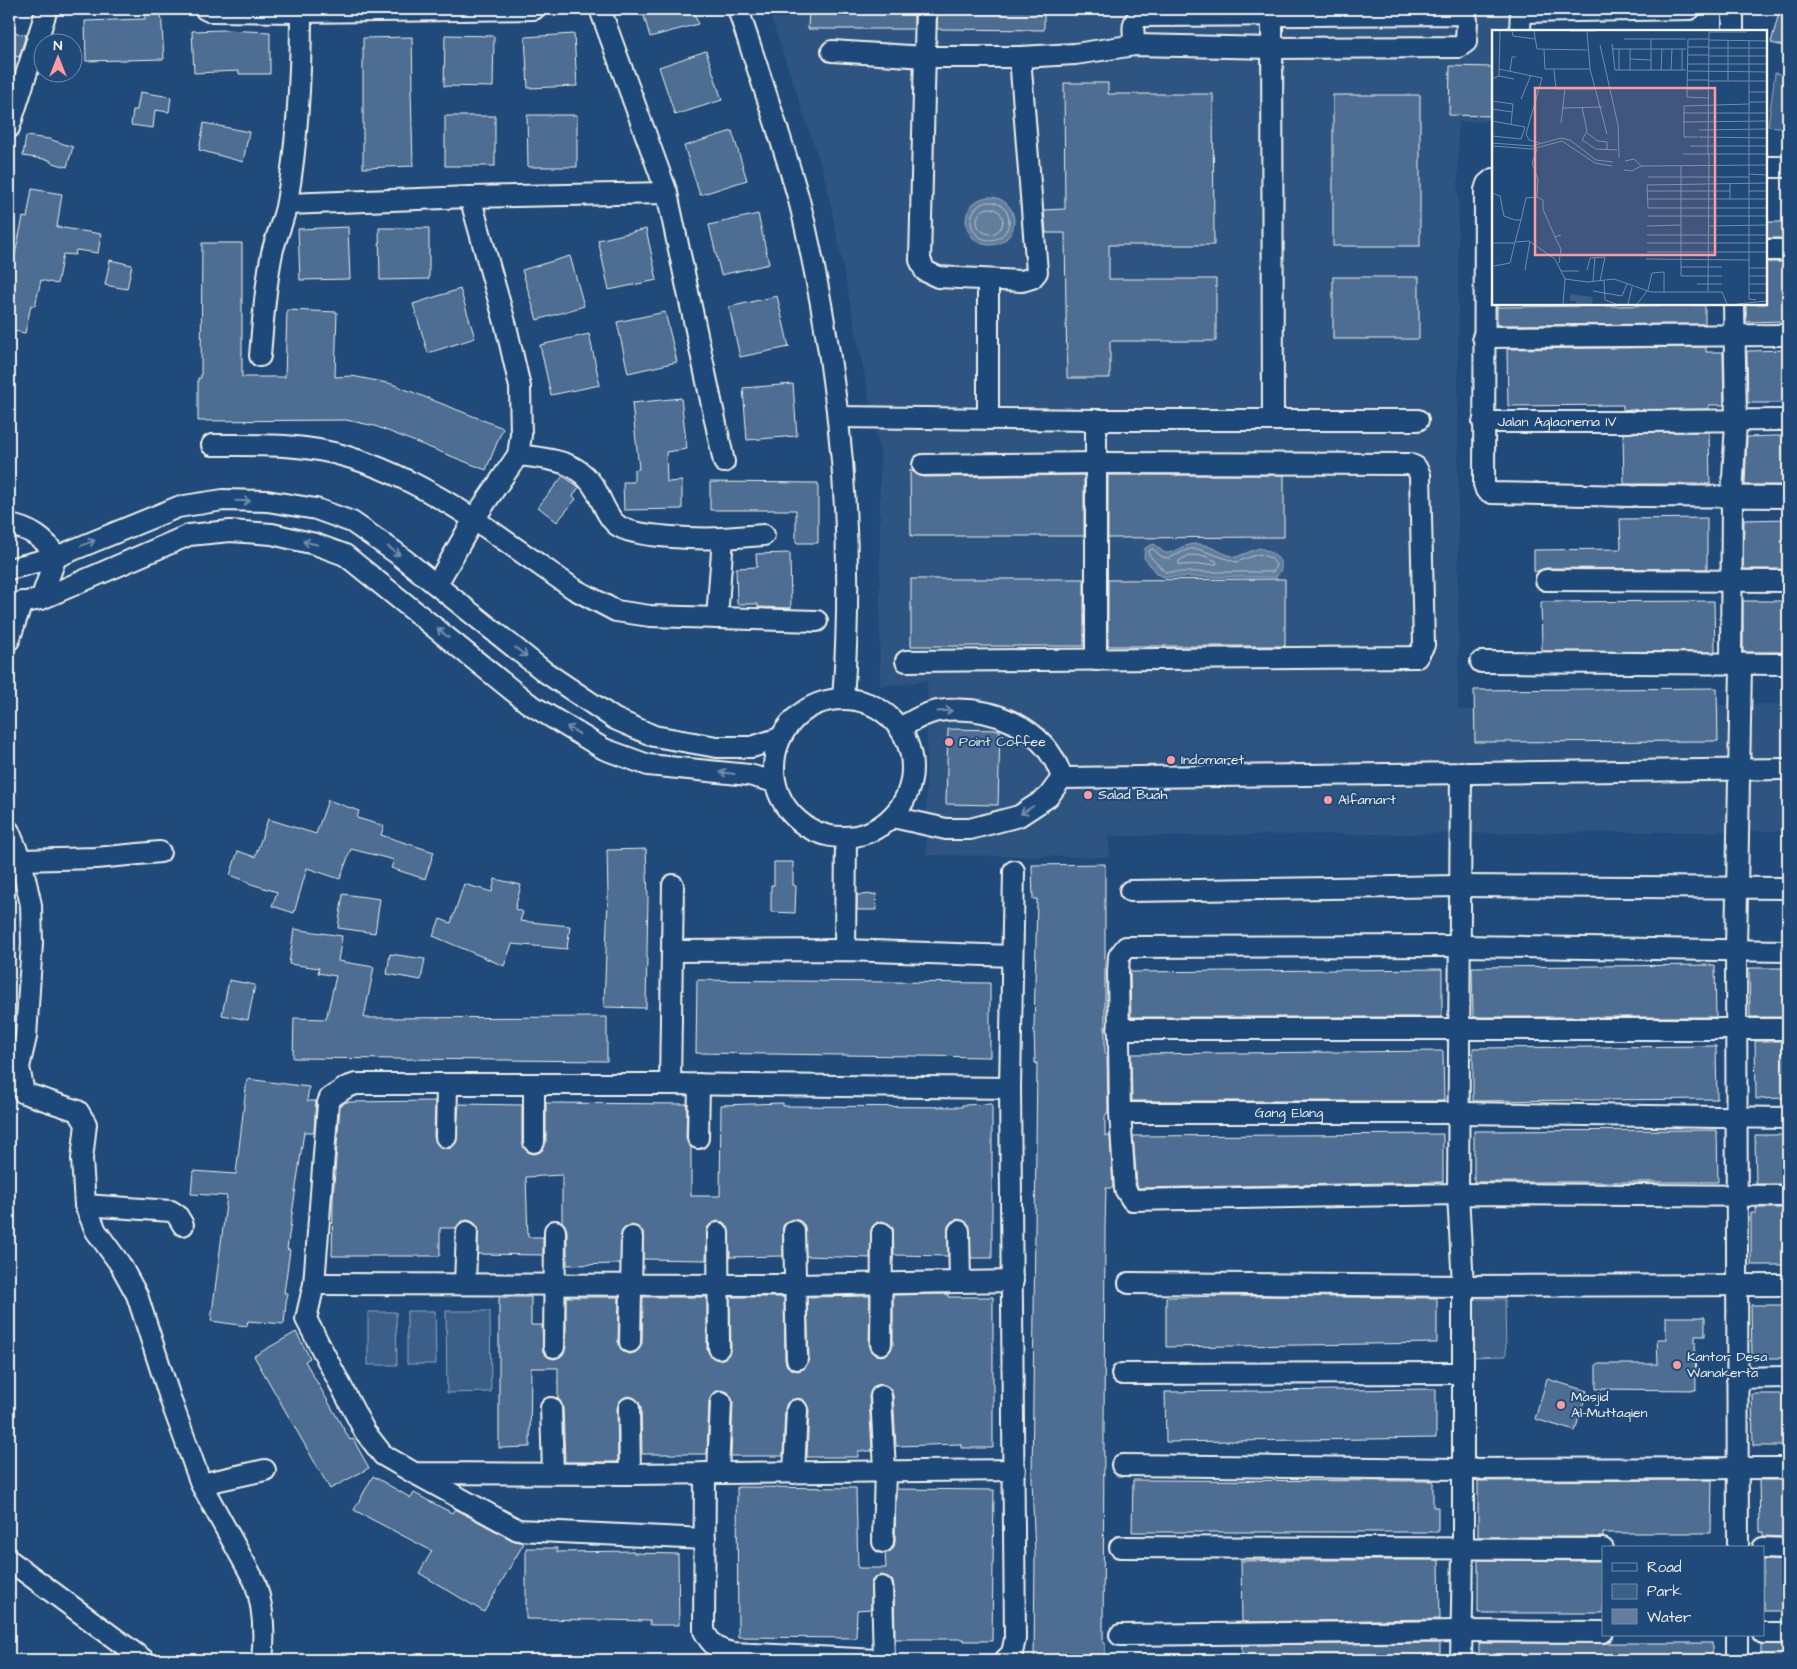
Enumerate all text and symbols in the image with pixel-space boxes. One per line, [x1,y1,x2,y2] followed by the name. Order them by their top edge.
[1492,30,1767,305] inset map
[32,32,82,82] north arrow
[54,36,63,56] text: N
[1498,412,1617,432] street label: Jalan Aglaonema IV
[235,496,251,505] one-way arrow
[80,538,95,548] one-way arrow
[303,538,319,547] one-way arrow
[386,546,400,556] one-way arrow
[437,628,450,639] one-way arrow
[514,647,527,658] one-way arrow
[937,706,953,716] one-way arrow
[567,725,581,735] one-way arrow
[959,732,1046,752] place label: Point Coffee
[943,736,955,748] marker: Point Coffee
[1181,750,1244,770] place label: Indomaret
[1165,754,1177,766] marker: Indomaret
[719,768,735,778] one-way arrow
[1098,785,1167,805] place label: Salad Buah
[1082,789,1094,801] marker: Salad Buah
[1338,790,1396,810] place label: Alfamart
[1322,794,1334,806] marker: Alfamart
[1020,805,1034,816] one-way arrow
[1255,1103,1323,1123] street label: Gang Elang
[1687,1347,1767,1383] place label: Kantor Desa Wanakerta
[1671,1359,1683,1371] marker: Kantor Desa Wanakerta
[1571,1387,1648,1423] place label: Masjid Al-Muttaqien
[1555,1399,1567,1411] marker: Masjid Al-Muttaqien
[1602,1546,1764,1636] legend
[1647,1557,1682,1578] text: Road
[1647,1581,1682,1602] text: Park
[1647,1607,1691,1628] text: Water

